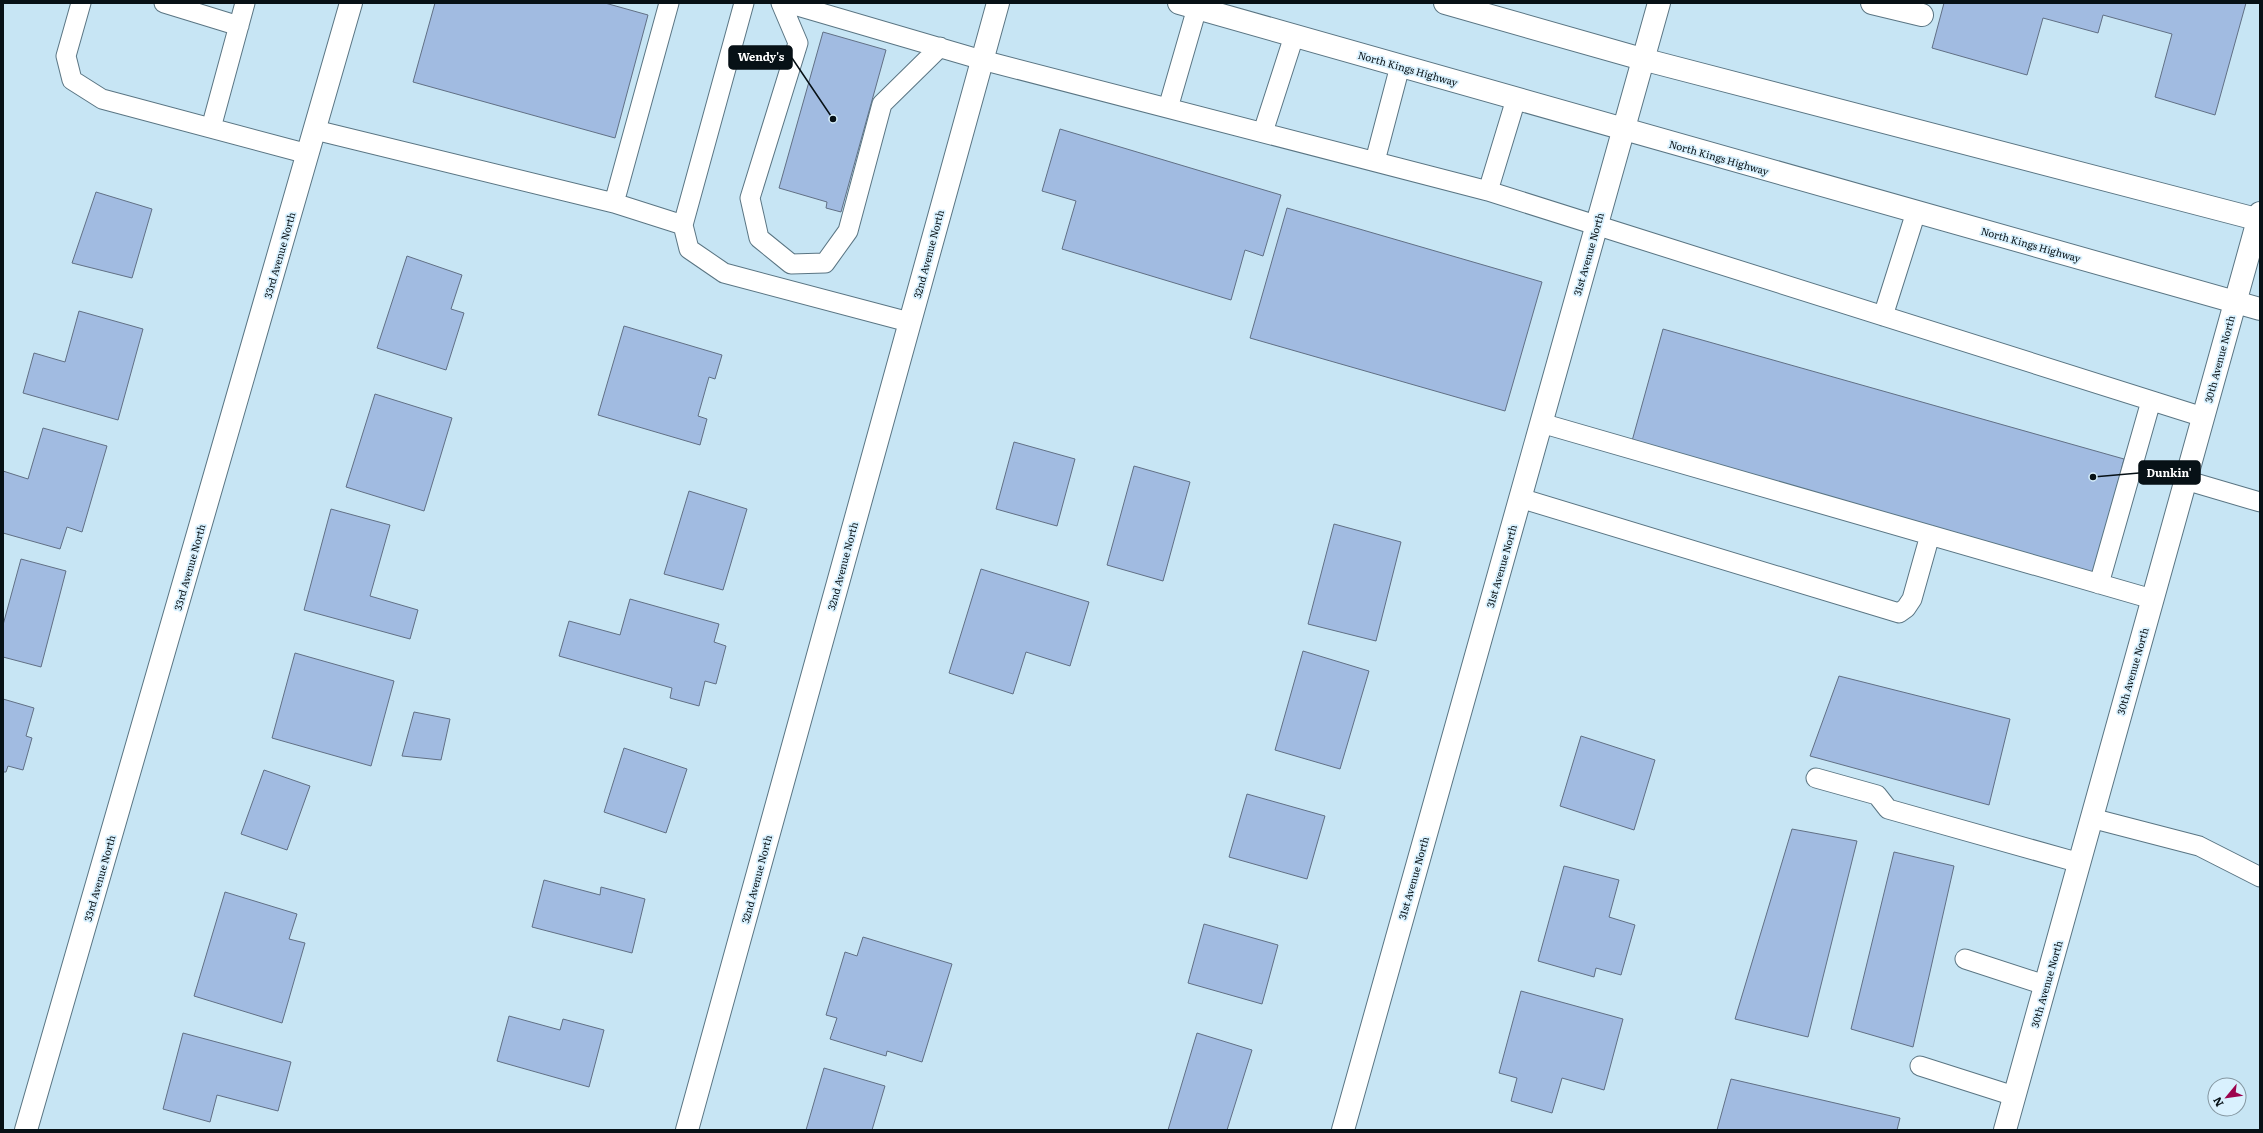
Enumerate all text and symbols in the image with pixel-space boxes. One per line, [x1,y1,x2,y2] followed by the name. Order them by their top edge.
[729,46,792,69] callout: Wendy's
[1356,47,1460,89] street label: North Kings Highway
[738,48,785,64] text: Wendy's
[1667,136,1771,178] street label: North Kings Highway
[909,208,947,300] street label: 32nd Avenue North
[259,210,299,300] street label: 33rd Avenue North
[1569,210,1607,297] street label: 31st Avenue North
[1979,223,2083,265] street label: North Kings Highway
[2200,313,2238,404] street label: 30th Avenue North
[2139,461,2200,484] callout: Dunkin'
[2146,464,2192,480] text: Dunkin'
[823,520,861,612] street label: 32nd Avenue North
[169,522,209,612] street label: 33rd Avenue North
[1482,522,1520,609] street label: 31st Avenue North
[2112,625,2152,716] street label: 30th Avenue North
[79,833,119,923] street label: 33rd Avenue North
[737,833,775,925] street label: 32nd Avenue North
[1394,834,1432,921] street label: 31st Avenue North
[2026,938,2066,1029] street label: 30th Avenue North
[2207,1077,2247,1117] north arrow
[2208,1094,2227,1110] text: N

